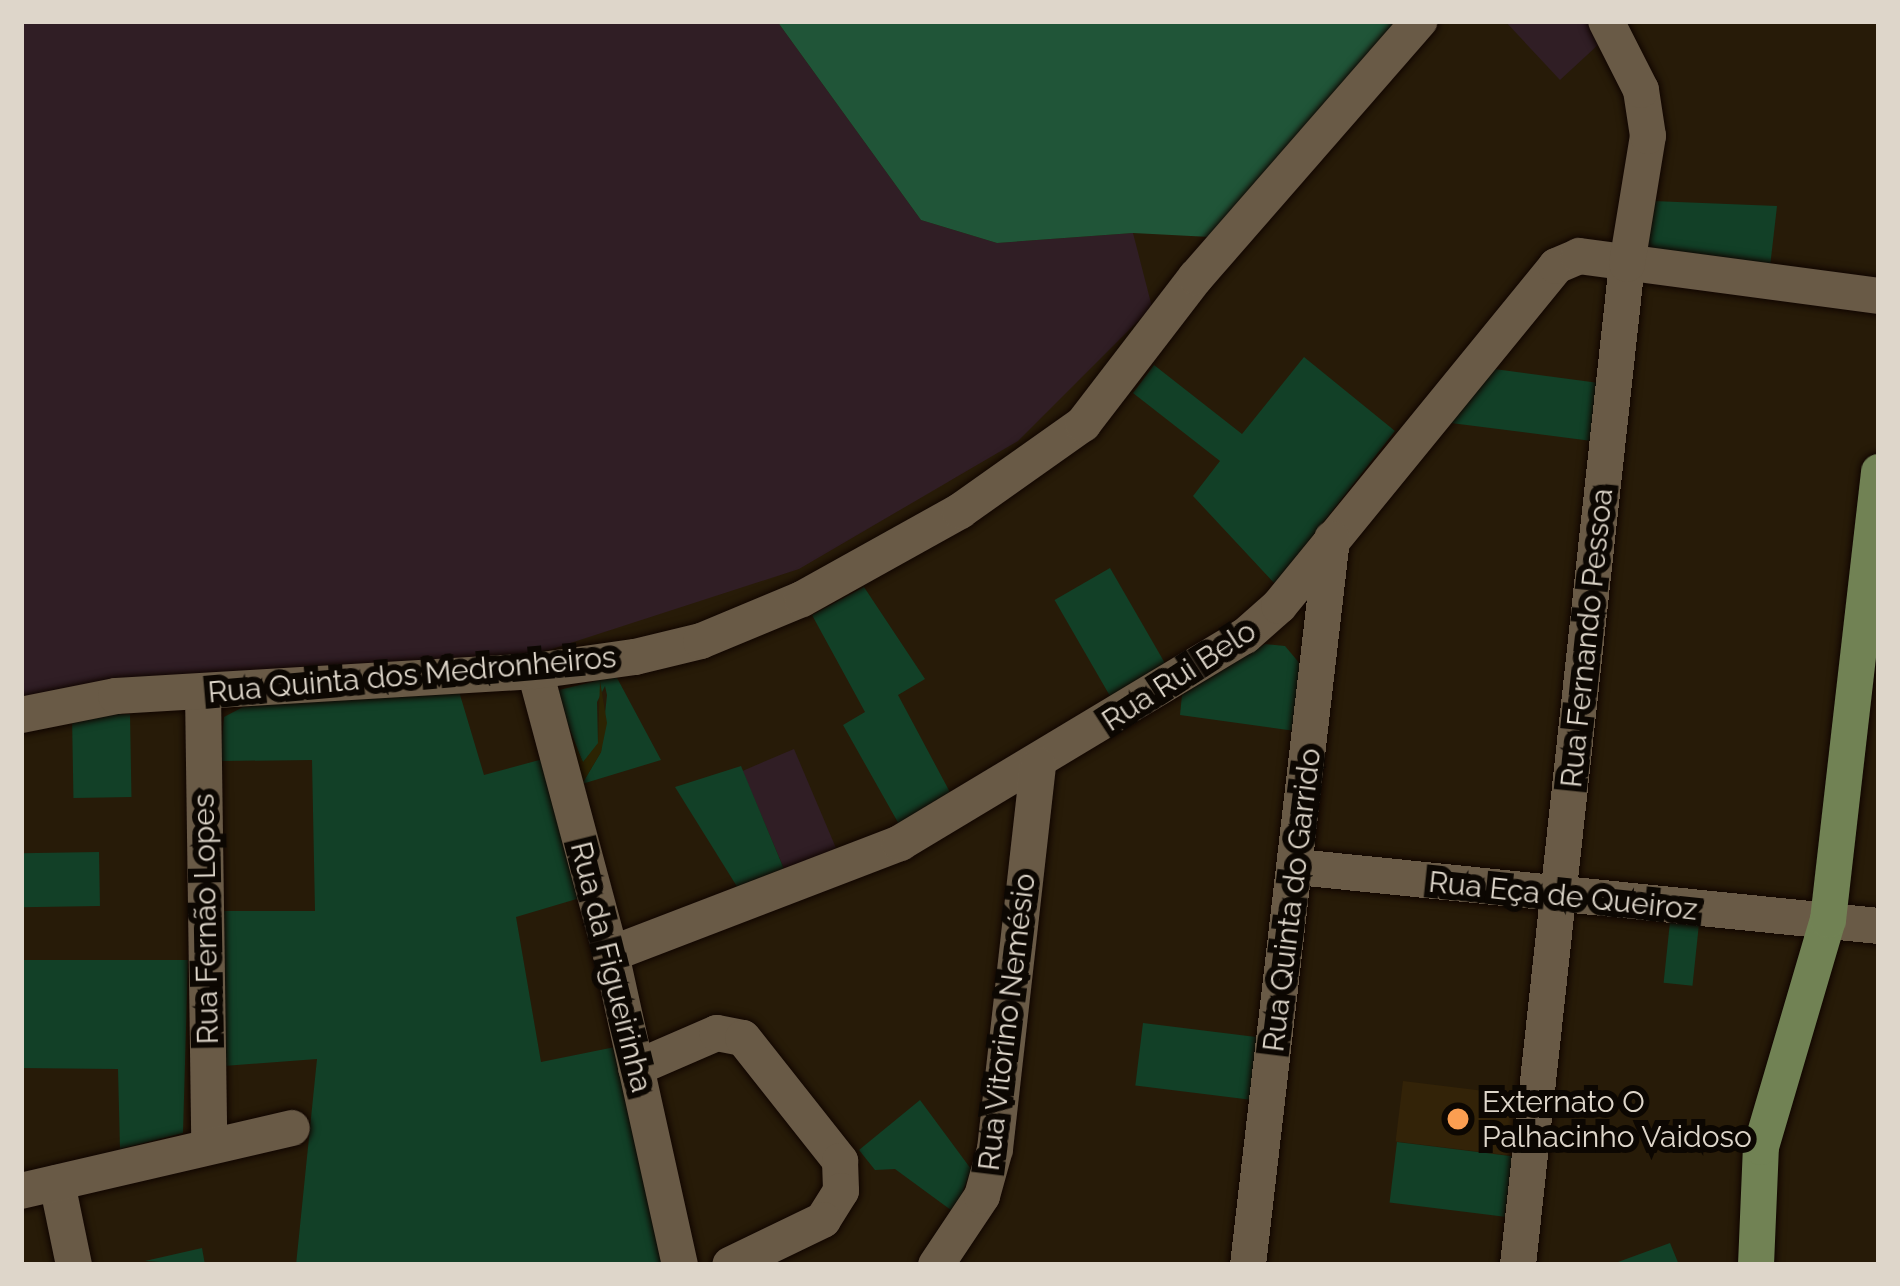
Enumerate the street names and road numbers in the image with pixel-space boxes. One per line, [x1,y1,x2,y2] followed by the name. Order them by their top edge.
[1553,487,1621,789] street label: Rua Fernando Pessoa
[1095,613,1263,739] street label: Rua Rui Belo
[206,639,618,711] street label: Rua Quinta dos Medronheiros
[1256,746,1328,1054] street label: Rua Quinta do Garrido
[186,793,226,1045] street label: Rua Fernão Lopes
[562,838,660,1096] street label: Rua da Figueirinha
[1427,864,1699,928] street label: Rua Eça de Queiroz
[971,871,1043,1173] street label: Rua Vitorino Nemésio

